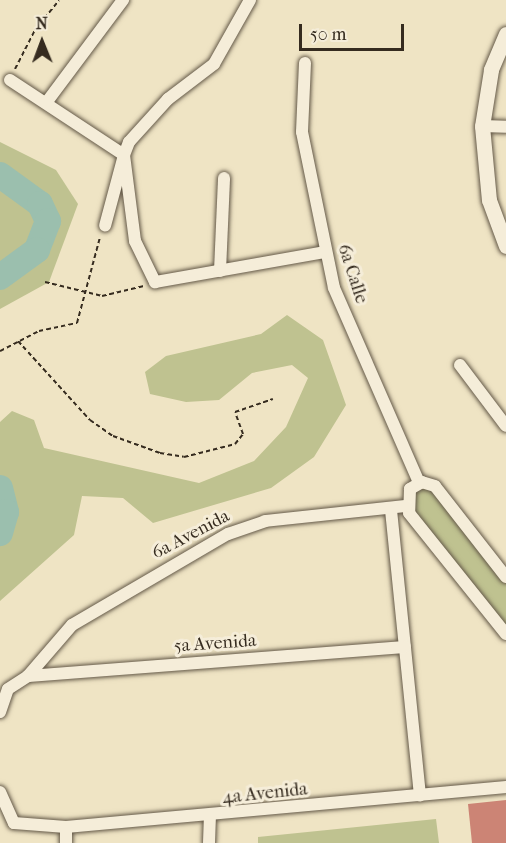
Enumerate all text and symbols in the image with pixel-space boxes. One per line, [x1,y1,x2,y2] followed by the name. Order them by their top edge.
[12,12,72,72] north arrow
[302,12,407,50] scale bar
[35,14,48,33] text: N
[310,24,346,45] text: 50 m
[332,242,372,306] street label: 6a Calle
[149,506,233,564] street label: 6a Avenida
[173,630,257,658] street label: 5a Avenida
[221,779,309,809] street label: 4a Avenida

